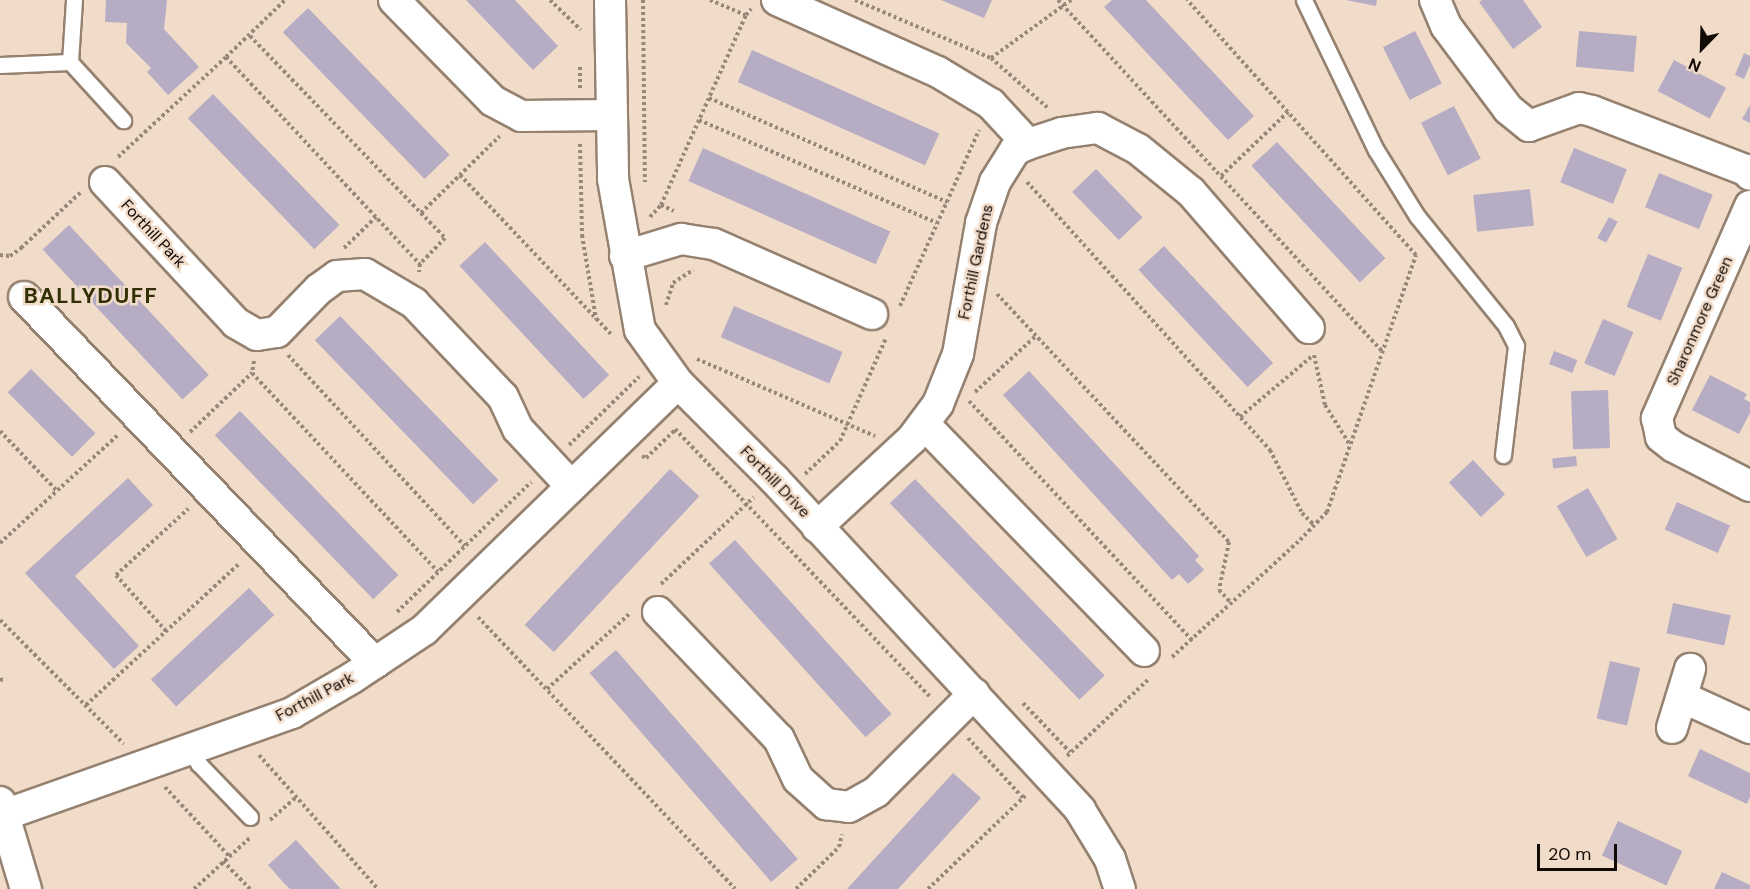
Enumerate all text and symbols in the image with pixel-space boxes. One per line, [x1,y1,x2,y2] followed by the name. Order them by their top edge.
[1672,18,1732,78] north arrow
[1685,53,1704,77] text: N
[117,196,189,272] street label: Forthill Park
[954,203,998,321] street label: Forthill Gardens
[1663,253,1737,389] street label: Sharonmore Green
[24,283,158,309] district label: BALLYDUFF
[736,442,814,522] street label: Forthill Drive
[273,668,357,726] street label: Forthill Park
[1540,832,1620,870] scale bar
[1548,842,1591,866] text: 20 m

